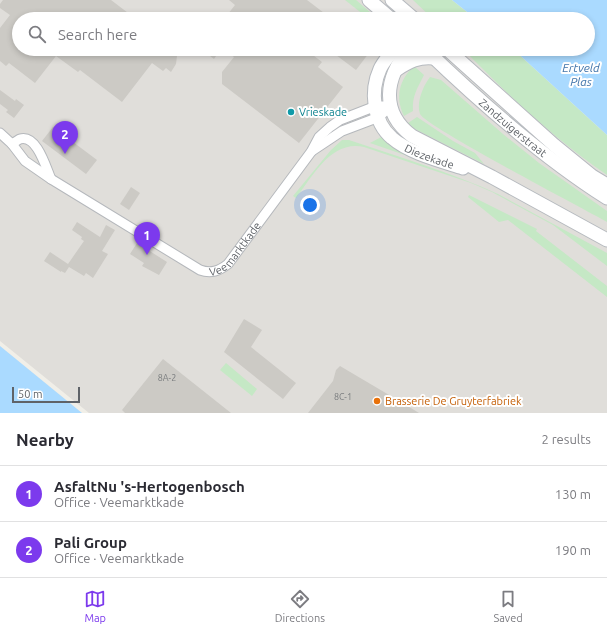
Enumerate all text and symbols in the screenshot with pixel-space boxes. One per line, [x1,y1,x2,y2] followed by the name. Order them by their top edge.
[12,12,595,56] search box
[26,23,48,45] icon: search
[58,26,137,43] text: Search here
[562,61,600,88] water label: Ertveld Plas
[477,96,549,160] street label: Zandzuigerstraat
[299,106,347,118] place label: Vrieskade
[286,107,296,117] marker: Vrieskade
[52,121,78,154] pin: 2
[403,142,455,171] street label: Diezekade
[300,195,320,215] your location
[208,220,263,278] street label: Veemarktkade
[134,222,160,255] pin: 1
[158,373,176,383] house number: 8A-2
[12,385,80,404] scale bar
[18,388,42,400] text: 50 m
[334,392,352,402] house number: 8C-1
[385,395,522,407] place label: Brasserie De Gruyterfabriek
[372,396,382,406] marker: Brasserie De Gruyterfabriek
[16,430,74,449] text: Nearby
[541,432,591,446] text: 2 results
[54,478,245,495] text: AsfaltNu 's-Hertogenbosch
[25,487,33,501] text: 1
[555,487,591,501] text: 130 m
[54,495,184,509] text: Office · Veemarktkade
[54,534,127,551] text: Pali Group
[25,543,33,557] text: 2
[555,543,591,557] text: 190 m
[54,551,184,565] text: Office · Veemarktkade
[84,588,106,624] tab: Map
[275,588,325,624] tab: Directions
[493,588,523,624] tab: Saved

